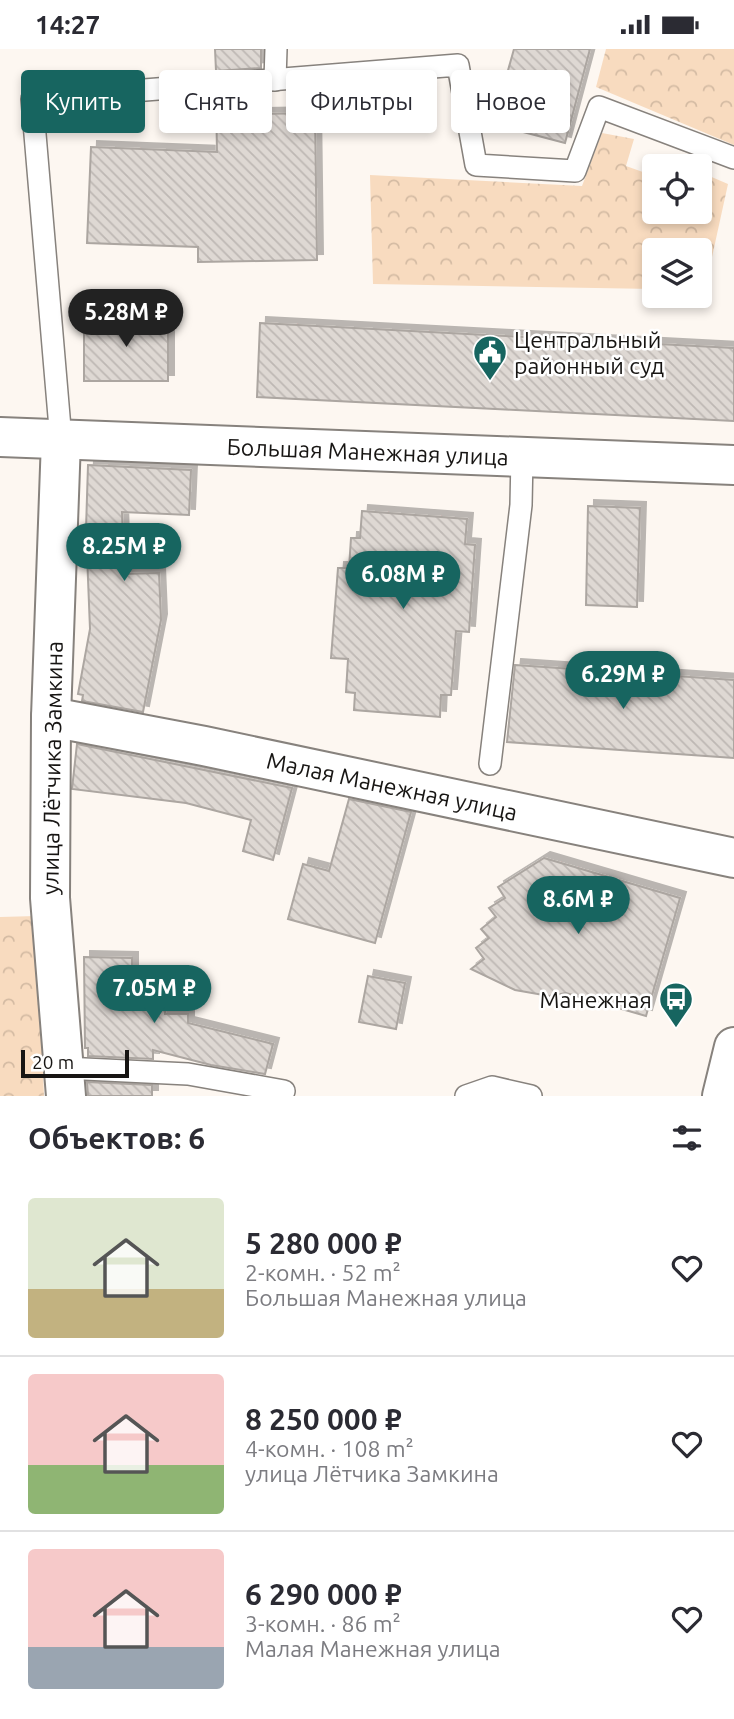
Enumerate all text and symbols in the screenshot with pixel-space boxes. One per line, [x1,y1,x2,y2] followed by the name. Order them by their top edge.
[35,10,100,39] text: 14:27
[21,70,145,133] chip: Купить
[159,70,272,133] chip: Снять
[286,70,437,133] chip: Фильтры
[451,70,570,133] chip: Новое
[642,154,712,308] map controls
[642,154,712,224] button: locate
[642,238,712,308] button: layers
[61,289,191,349] pin: 5.28M ₽
[84,299,168,324] text: 5.28M ₽
[514,327,664,378] place label: Центральный районный суд
[471,333,509,382] public building icon: Центральный районный суд
[226,433,509,469] street label: Большая Манежная улица
[59,524,189,583] pin: 8.25M ₽
[82,533,166,558] text: 8.25M ₽
[338,552,468,611] pin: 6.08M ₽
[361,561,445,586] text: 6.08M ₽
[37,641,67,895] street label: улица Лётчика Замкина
[558,651,688,711] pin: 6.29M ₽
[581,661,665,686] text: 6.29M ₽
[264,747,520,824] street label: Малая Манежная улица
[521,877,635,936] pin: 8.6M ₽
[543,886,613,911] text: 8.6M ₽
[89,965,219,1025] pin: 7.05M ₽
[112,975,196,1000] text: 7.05M ₽
[657,980,695,1029] bus stop icon: Манежная
[539,987,652,1012] place label: Манежная
[21,1047,130,1079] scale bar
[32,1051,74,1073] text: 20 m
[668,1119,706,1157] icon: filters
[28,1121,205,1155] text: Объектов: 6
[84,1226,168,1310] icon: home
[245,1226,402,1260] text: 5 280 000 ₽
[668,1249,706,1287] icon: heart
[245,1260,401,1285] text: 2-комн. · 52 m²
[245,1285,527,1310] text: Большая Манежная улица
[84,1402,168,1486] icon: home
[245,1402,402,1436] text: 8 250 000 ₽
[668,1425,706,1463] icon: heart
[245,1436,414,1461] text: 4-комн. · 108 m²
[245,1461,499,1486] text: улица Лётчика Замкина
[84,1577,168,1661] icon: home
[245,1577,402,1611] text: 6 290 000 ₽
[668,1600,706,1638] icon: heart
[245,1611,401,1636] text: 3-комн. · 86 m²
[245,1636,501,1661] text: Малая Манежная улица

